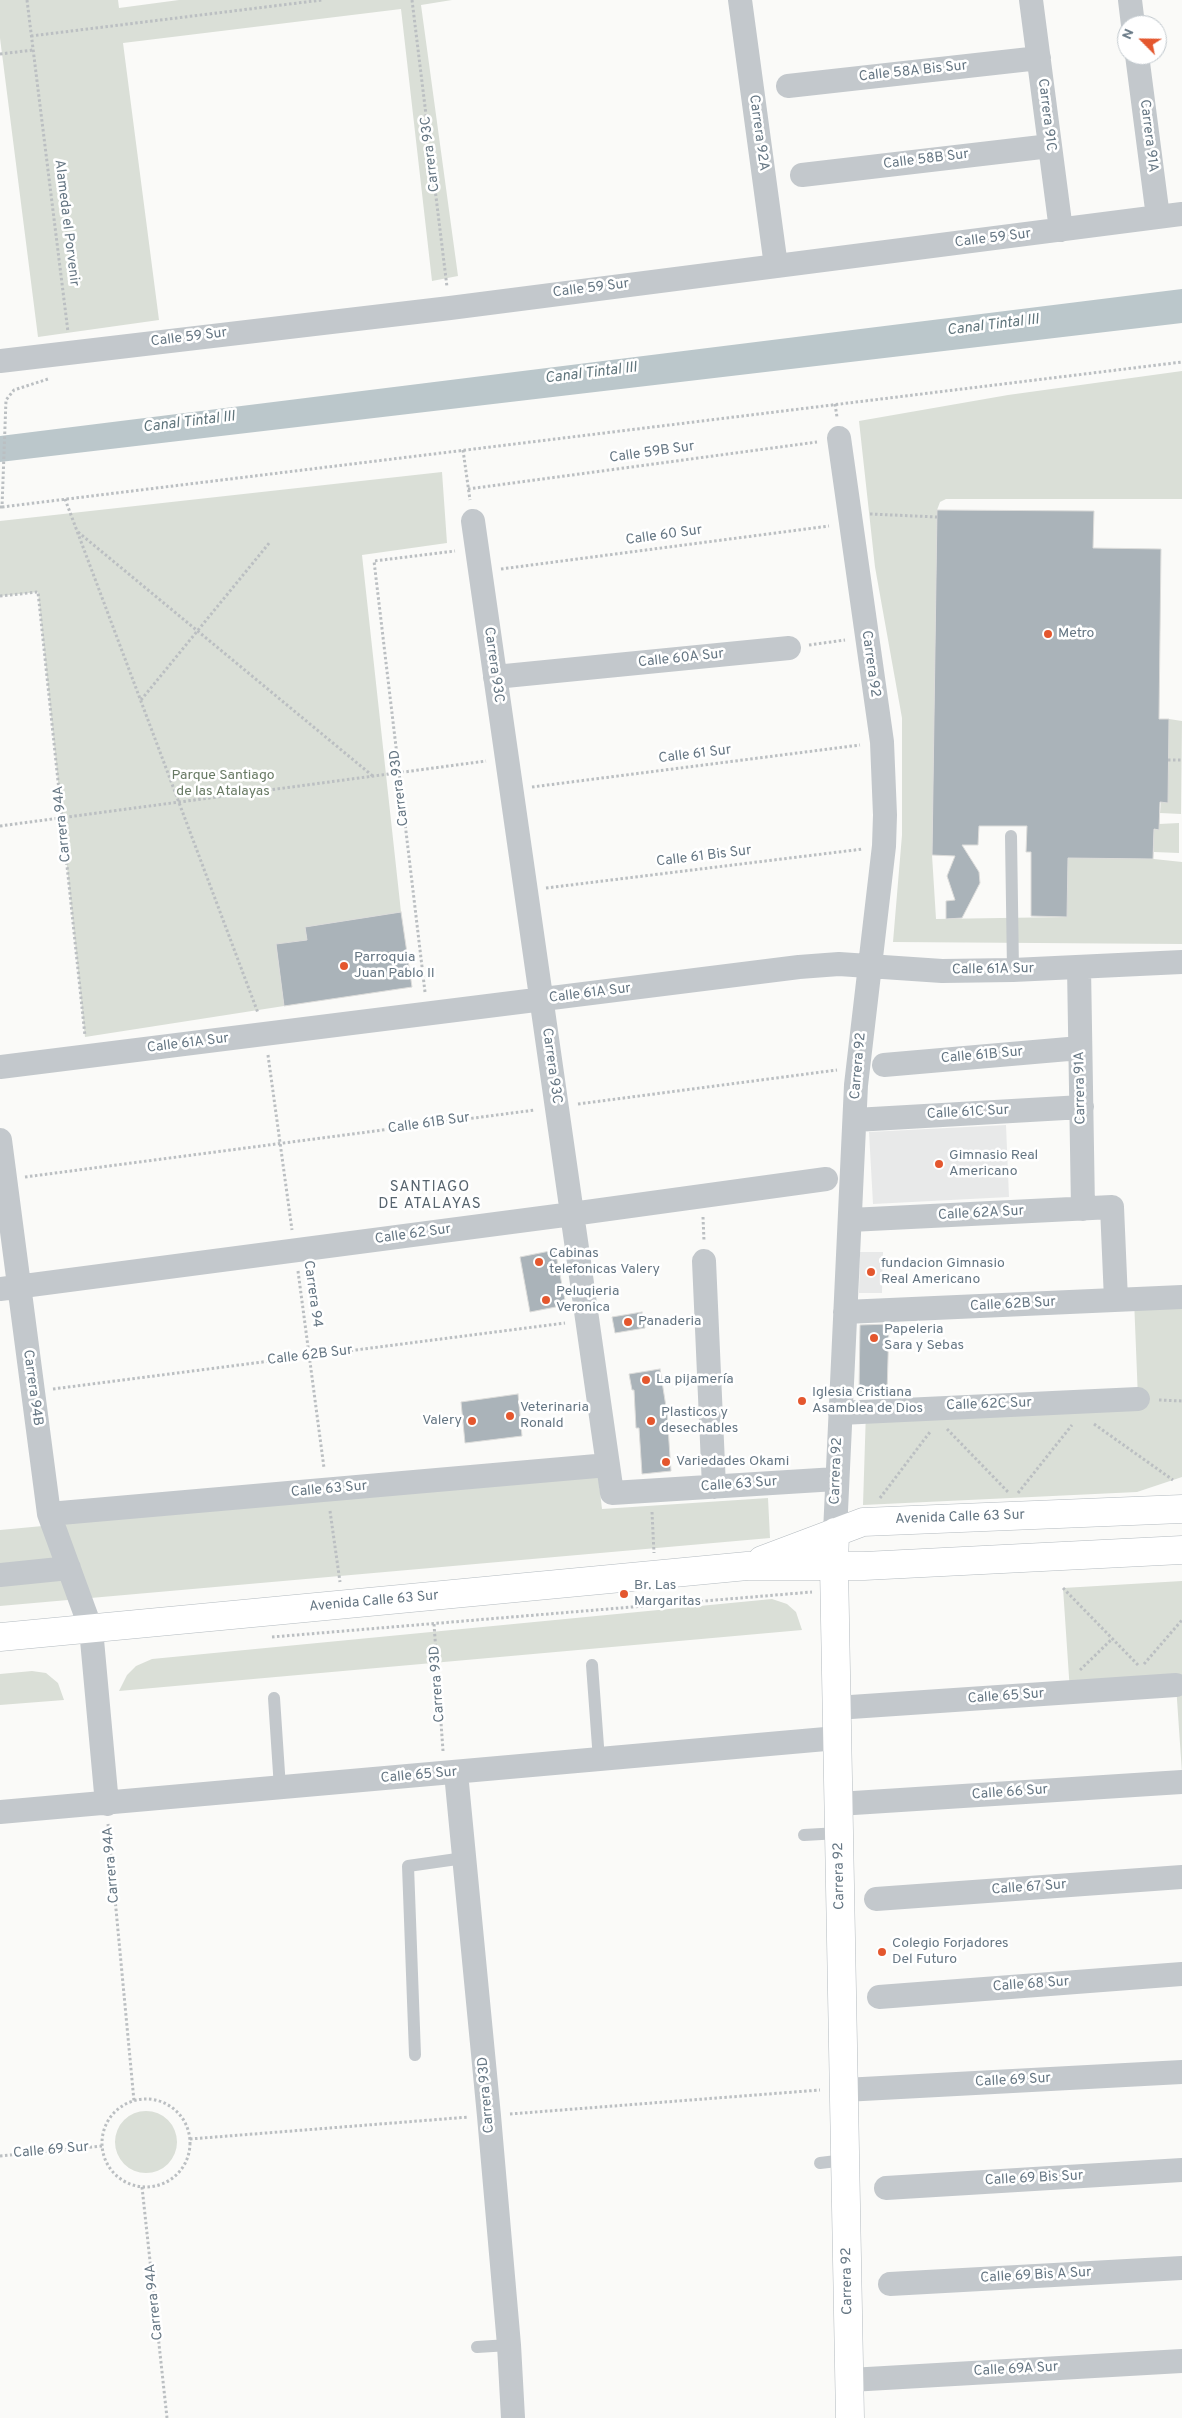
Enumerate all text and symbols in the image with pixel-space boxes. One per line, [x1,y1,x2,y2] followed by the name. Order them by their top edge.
[1117,15,1167,65] north arrow
[1119,26,1138,42] text: N
[858,58,968,86] street label: Calle 58A Bis Sur
[1033,78,1059,152] street label: Carrera 91C
[744,94,772,172] street label: Carrera 92A
[1135,99,1161,173] street label: Carrera 91A
[418,115,444,193] street label: Carrera 93C
[882,146,970,174] street label: Calle 58B Sur
[50,159,82,287] street label: Alameda el Porvenir
[954,226,1032,252] street label: Calle 59 Sur
[552,276,630,302] street label: Calle 59 Sur
[946,311,1040,341] water label: Canal Tintal III
[150,325,228,351] street label: Calle 59 Sur
[544,359,638,389] water label: Canal Tintal III
[142,408,236,438] water label: Canal Tintal III
[608,439,696,467] street label: Calle 59B Sur
[625,522,703,550] street label: Calle 60 Sur
[479,626,507,704] street label: Carrera 93C
[1058,626,1094,642] place label: Metro
[1042,628,1054,640] marker: Metro
[857,629,883,699] street label: Carrera 92
[637,646,725,672] street label: Calle 60A Sur
[658,742,732,768] street label: Calle 61 Sur
[387,749,413,827] street label: Carrera 93D
[171,768,275,800] park label: Parque Santiago de las Atalayas
[51,785,75,863] street label: Carrera 94A
[655,843,753,871] street label: Calle 61 Bis Sur
[354,950,435,982] place label: Parroquia Juan Pablo II
[338,960,350,972] marker: Parroquia Juan Pablo II
[952,961,1034,979] street label: Calle 61A Sur
[548,981,632,1007] street label: Calle 61A Sur
[537,1027,565,1105] street label: Carrera 93C
[146,1031,230,1057] street label: Calle 61A Sur
[848,1032,870,1100] street label: Carrera 92
[940,1044,1024,1068] street label: Calle 61B Sur
[1072,1051,1090,1125] street label: Carrera 91A
[926,1102,1010,1124] street label: Calle 61C Sur
[387,1110,471,1138] street label: Calle 61B Sur
[949,1148,1038,1180] place label: Gimnasio Real Americano
[933,1158,945,1170] marker: Gimnasio Real Americano
[377,1179,483,1214] district label: SANTIAGO DE ATALAYAS
[938,1203,1024,1225] street label: Calle 62A Sur
[374,1221,452,1249] street label: Calle 62 Sur
[549,1246,660,1278] place label: Cabinas telefonicas Valery
[533,1256,545,1268] marker: Cabinas telefonicas Valery
[881,1256,1005,1288] place label: fundacion Gimnasio Real Americano
[299,1259,325,1329] street label: Carrera 94
[865,1266,877,1278] marker: fundacion Gimnasio Real Americano
[556,1284,619,1316] place label: Peluqieria Veronica
[540,1294,552,1306] marker: Peluqieria Veronica
[970,1294,1056,1316] street label: Calle 62B Sur
[638,1314,701,1330] place label: Panaderia
[622,1316,634,1328] marker: Panaderia
[884,1322,964,1354] place label: Papeleria Sara y Sebas
[868,1332,880,1344] marker: Papeleria Sara y Sebas
[266,1342,354,1370] street label: Calle 62B Sur
[18,1349,46,1427] street label: Carrera 94B
[656,1372,734,1388] place label: La pijamería
[640,1374,652,1386] marker: La pijamería
[812,1385,923,1418] place label: Iglesia Cristiana Asamblea de Dios
[796,1395,808,1407] marker: Iglesia Cristiana Asamblea de Dios
[946,1395,1032,1415] street label: Calle 62C Sur
[520,1400,589,1432] place label: Veterinaria Ronald
[661,1405,738,1438] place label: Plasticos y desechables
[504,1410,516,1422] marker: Veterinaria Ronald
[422,1413,462,1429] place label: Valery
[466,1415,478,1427] marker: Valery
[645,1415,657,1427] marker: Plasticos y desechables
[827,1437,847,1505] street label: Carrera 92
[676,1454,789,1470] place label: Variedades Okami
[660,1456,672,1468] marker: Variedades Okami
[700,1474,778,1496] street label: Calle 63 Sur
[290,1478,368,1502] street label: Calle 63 Sur
[895,1507,1025,1529] street label: Avenida Calle 63 Sur
[634,1578,701,1610] place label: Br. Las Margaritas
[309,1588,439,1616] street label: Avenida Calle 63 Sur
[618,1588,630,1600] marker: Br. Las Margaritas
[427,1645,449,1723] street label: Carrera 93D
[967,1686,1045,1708] street label: Calle 65 Sur
[380,1764,458,1788] street label: Calle 65 Sur
[971,1782,1049,1804] street label: Calle 66 Sur
[100,1826,124,1904] street label: Carrera 94A
[831,1842,849,1910] street label: Carrera 92
[991,1877,1067,1899] street label: Calle 67 Sur
[892,1936,1009,1968] place label: Colegio Forjadores Del Futuro
[876,1946,888,1958] marker: Colegio Forjadores Del Futuro
[992,1974,1070,1996] street label: Calle 68 Sur
[475,2056,499,2134] street label: Carrera 93D
[975,2071,1051,2091] street label: Calle 69 Sur
[12,2139,90,2163] street label: Calle 69 Sur
[984,2168,1084,2190] street label: Calle 69 Bis Sur
[839,2247,857,2315] street label: Carrera 92
[143,2263,167,2341] street label: Carrera 94A
[980,2265,1092,2287] street label: Calle 69 Bis A Sur
[973,2359,1059,2381] street label: Calle 69A Sur

